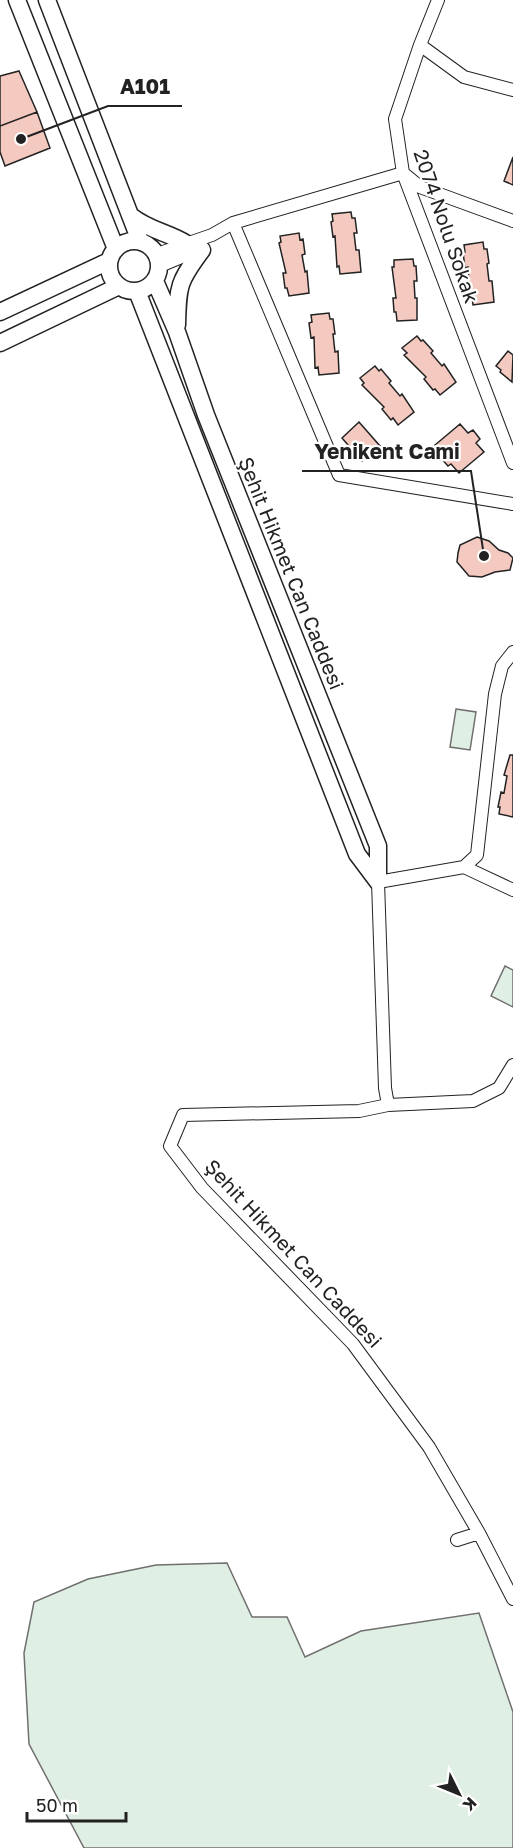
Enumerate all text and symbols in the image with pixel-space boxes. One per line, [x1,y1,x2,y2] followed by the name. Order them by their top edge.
[108,67,182,106] callout: A101
[120,73,170,99] text: A101
[409,146,485,306] street label: 2074 Nolu Sokak
[302,432,471,471] callout: Yenikent Cami
[314,438,460,464] text: Yenikent Cami
[234,453,350,693] street label: Şehit Hikmet Can Caddesi
[200,1154,388,1352] street label: Şehit Hikmet Can Caddesi
[429,1764,489,1824] north arrow
[27,1785,126,1823] scale bar
[458,1793,481,1816] text: K
[36,1794,78,1816] text: 50 m

